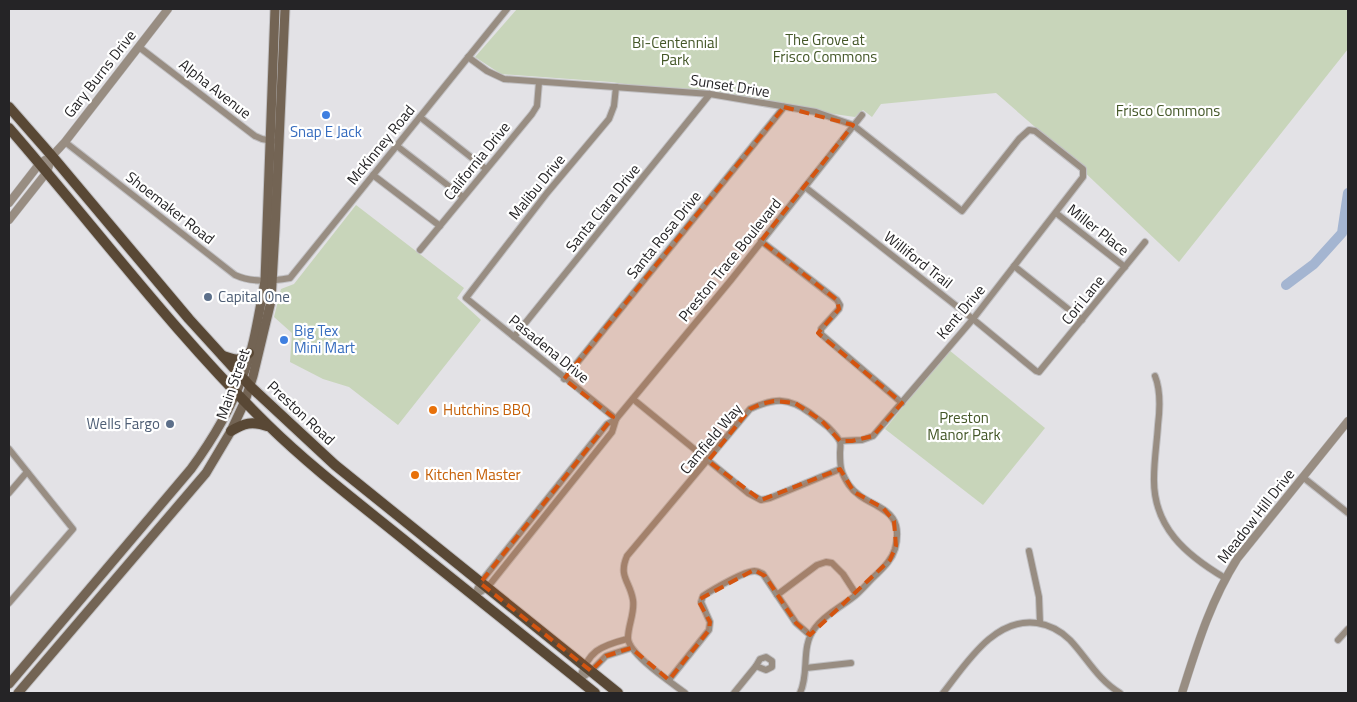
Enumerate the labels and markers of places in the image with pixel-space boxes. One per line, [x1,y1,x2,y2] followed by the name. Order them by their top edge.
[320,109,332,121] marker: Snap E Jack
[290,120,362,143] place label: Snap E Jack
[218,285,290,308] place label: Capital One
[202,291,214,303] marker: Capital One
[294,319,356,359] place label: Big Tex Mini Mart
[278,334,290,346] marker: Big Tex Mini Mart
[443,398,531,421] place label: Hutchins BBQ
[427,404,439,416] marker: Hutchins BBQ
[87,412,160,435] place label: Wells Fargo
[164,418,176,430] marker: Wells Fargo
[425,463,521,486] place label: Kitchen Master
[409,469,421,481] marker: Kitchen Master

